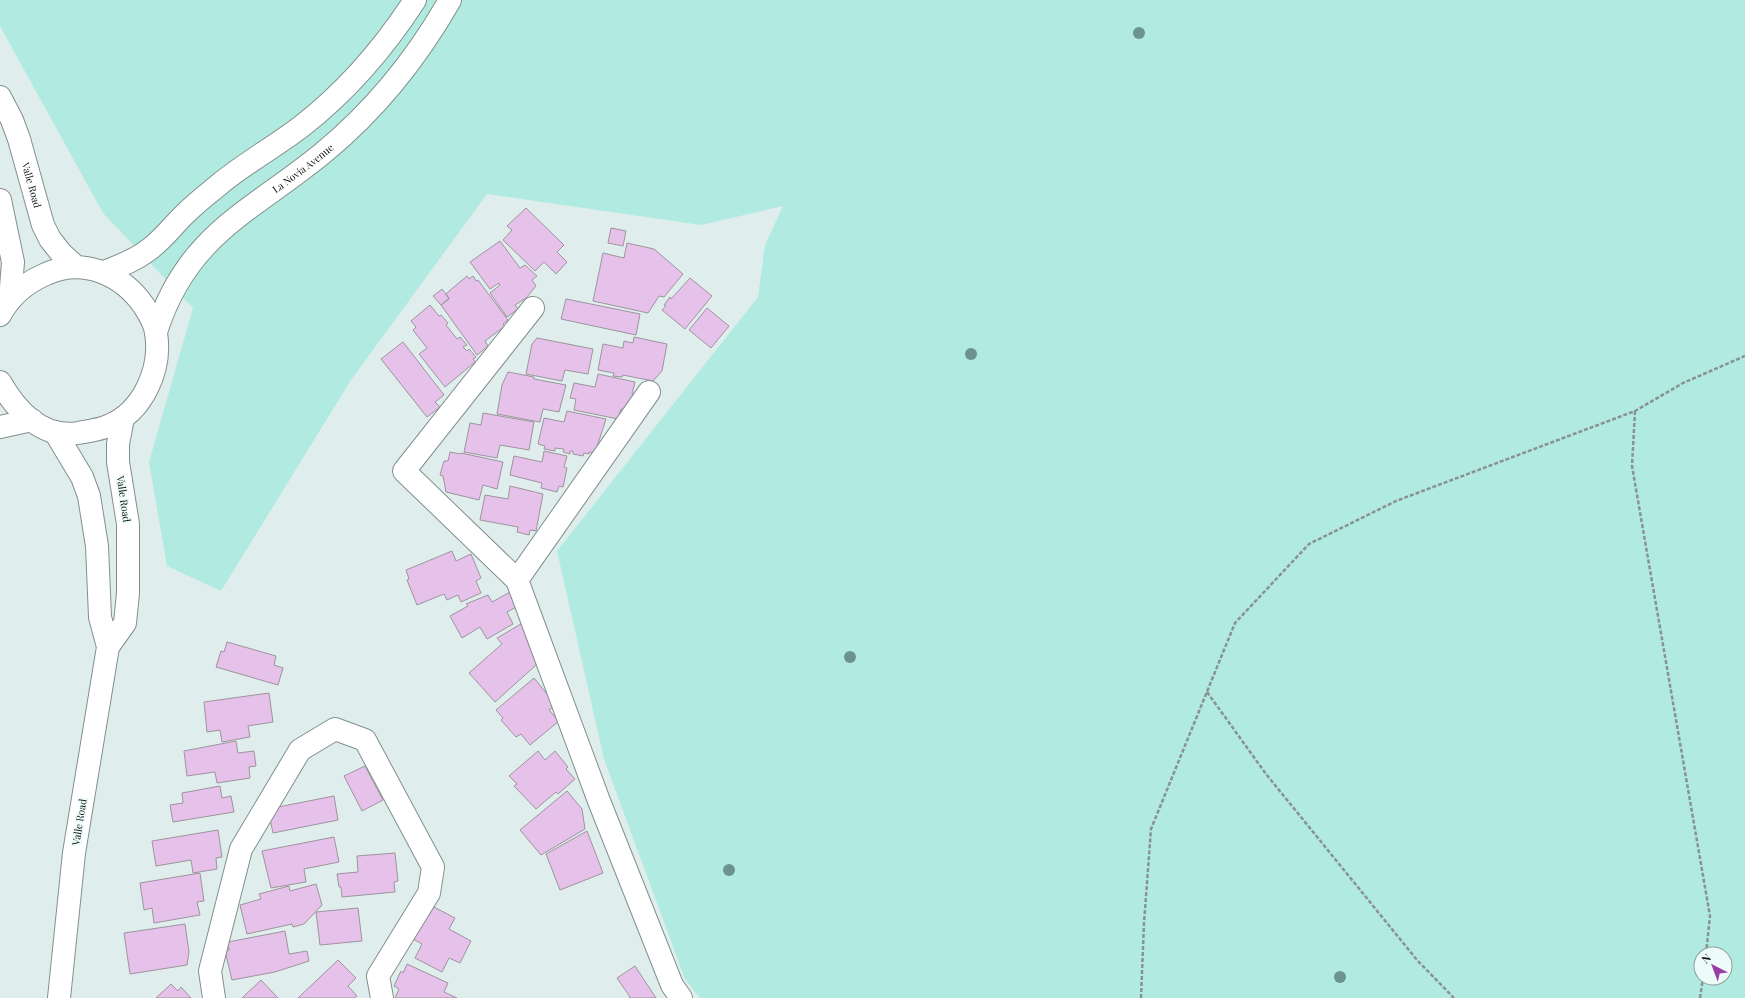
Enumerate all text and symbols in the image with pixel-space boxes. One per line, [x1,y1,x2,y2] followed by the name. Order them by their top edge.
[269,140,336,196] street label: La Novia Avenue
[19,160,45,210] street label: Valle Road
[114,474,134,523] street label: Valle Road
[68,798,90,847] street label: Valle Road
[1693,946,1733,986] north arrow
[1698,950,1714,966] text: N

